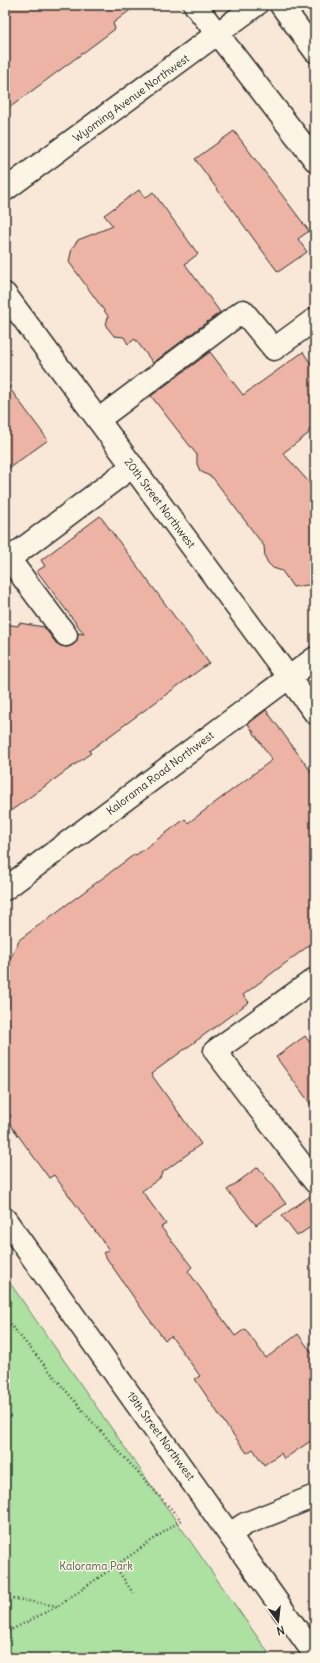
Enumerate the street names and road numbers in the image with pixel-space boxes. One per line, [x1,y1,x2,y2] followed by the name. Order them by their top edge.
[70,51,192,145] street label: Wyoming Avenue Northwest
[122,455,199,551] street label: 20th Street Northwest
[104,728,217,818] street label: Kalorama Road Northwest
[124,1389,198,1484] street label: 19th Street Northwest

